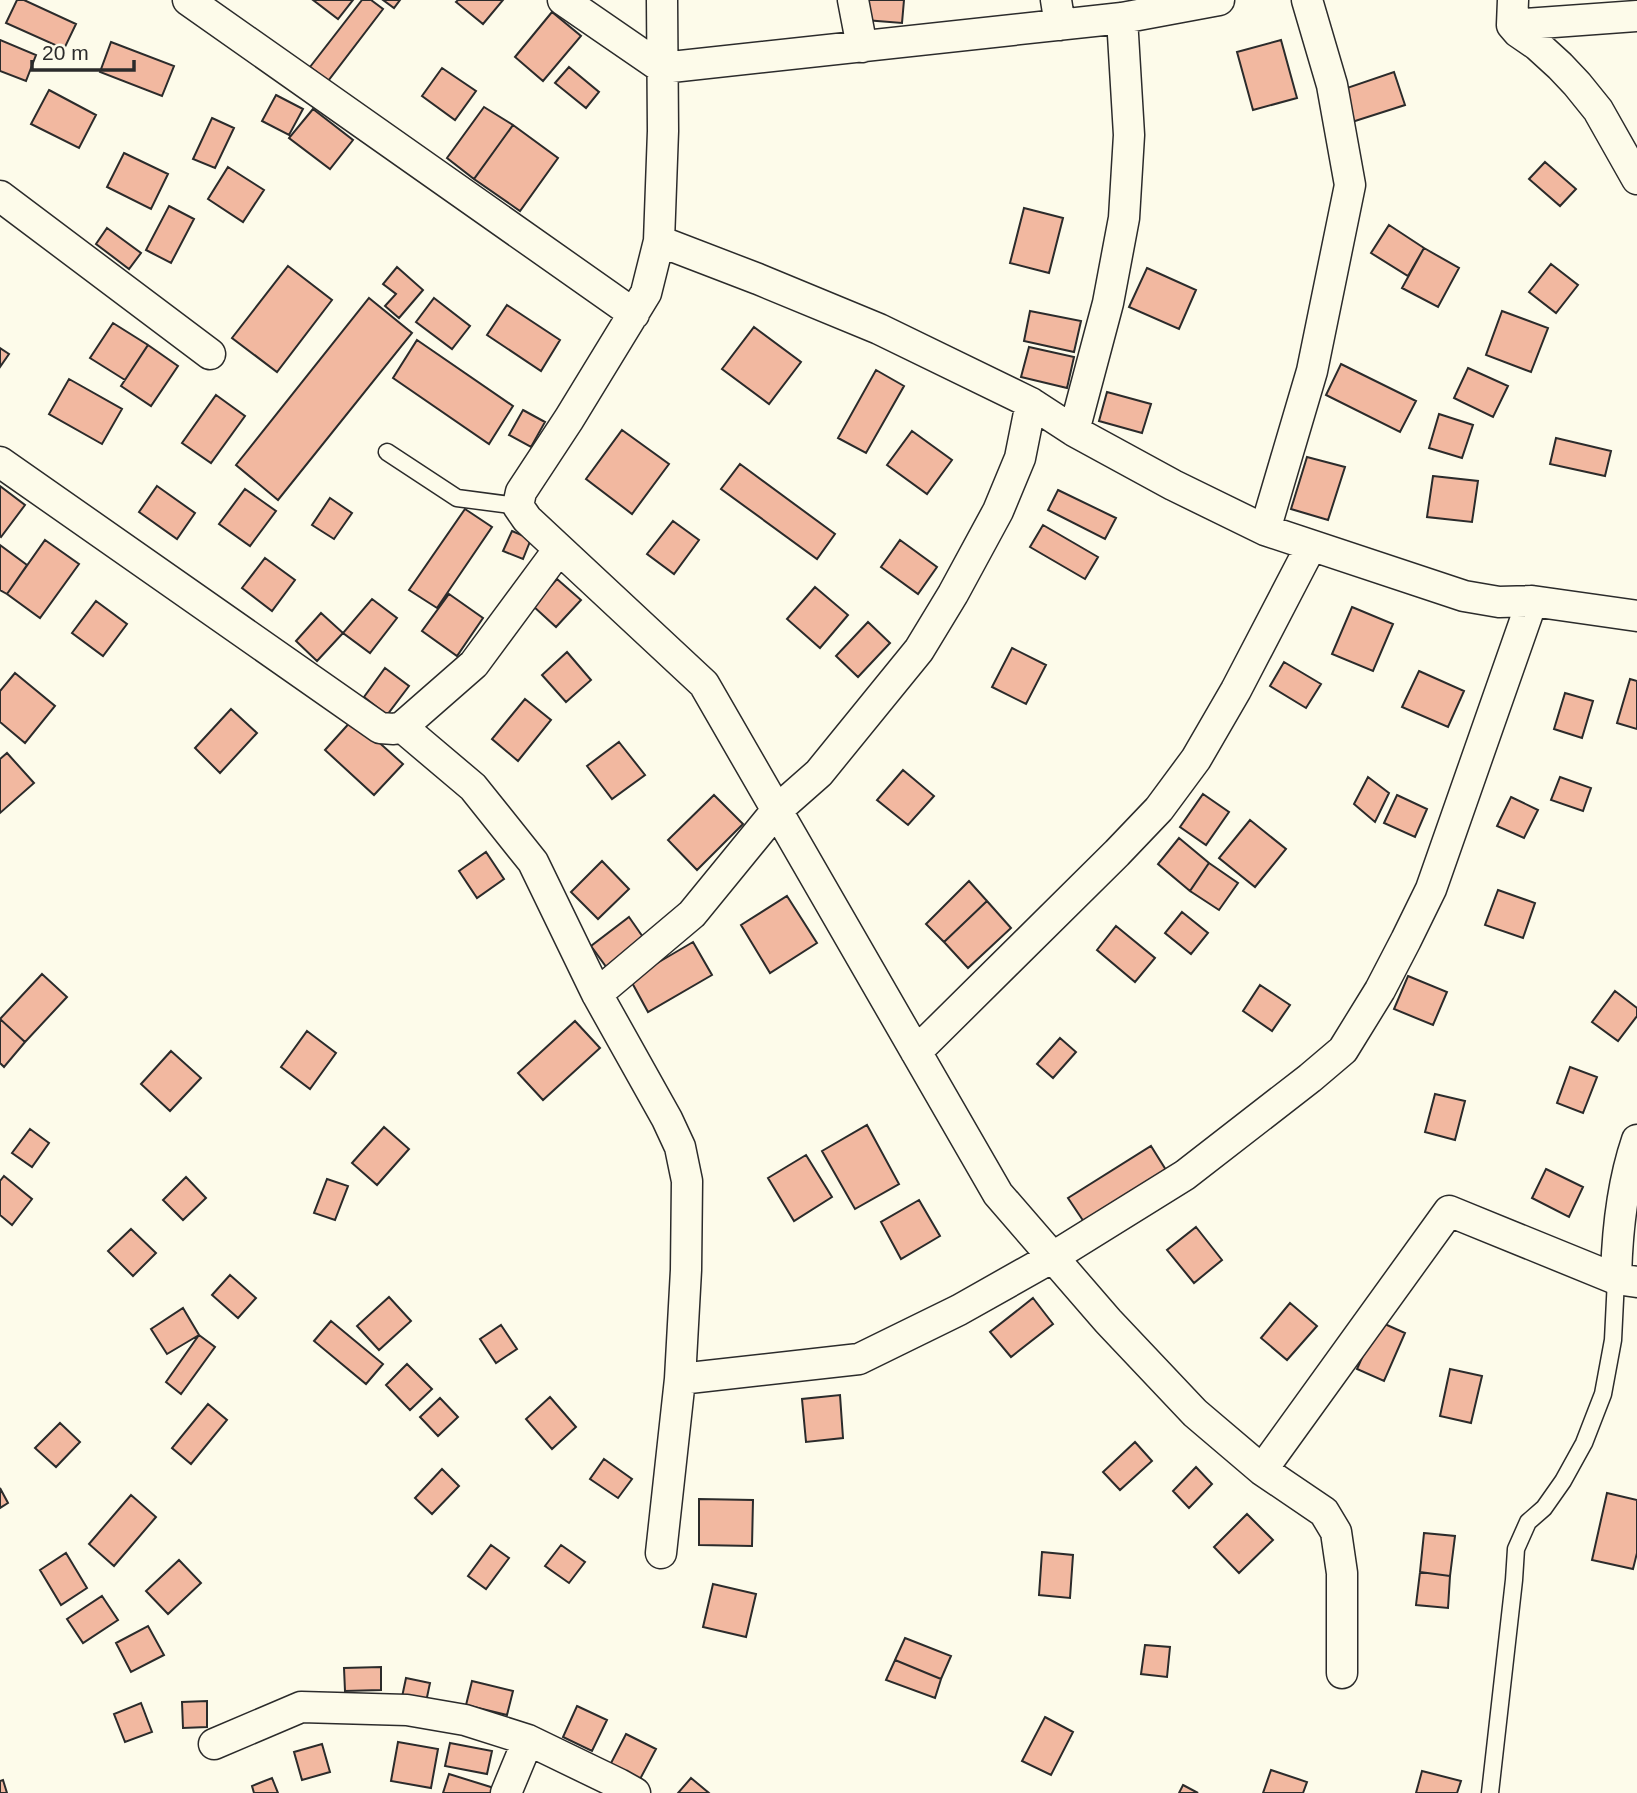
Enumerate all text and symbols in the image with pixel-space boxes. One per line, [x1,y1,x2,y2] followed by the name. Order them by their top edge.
[32,28,133,72] scale bar
[42,41,89,64] text: 20 m

